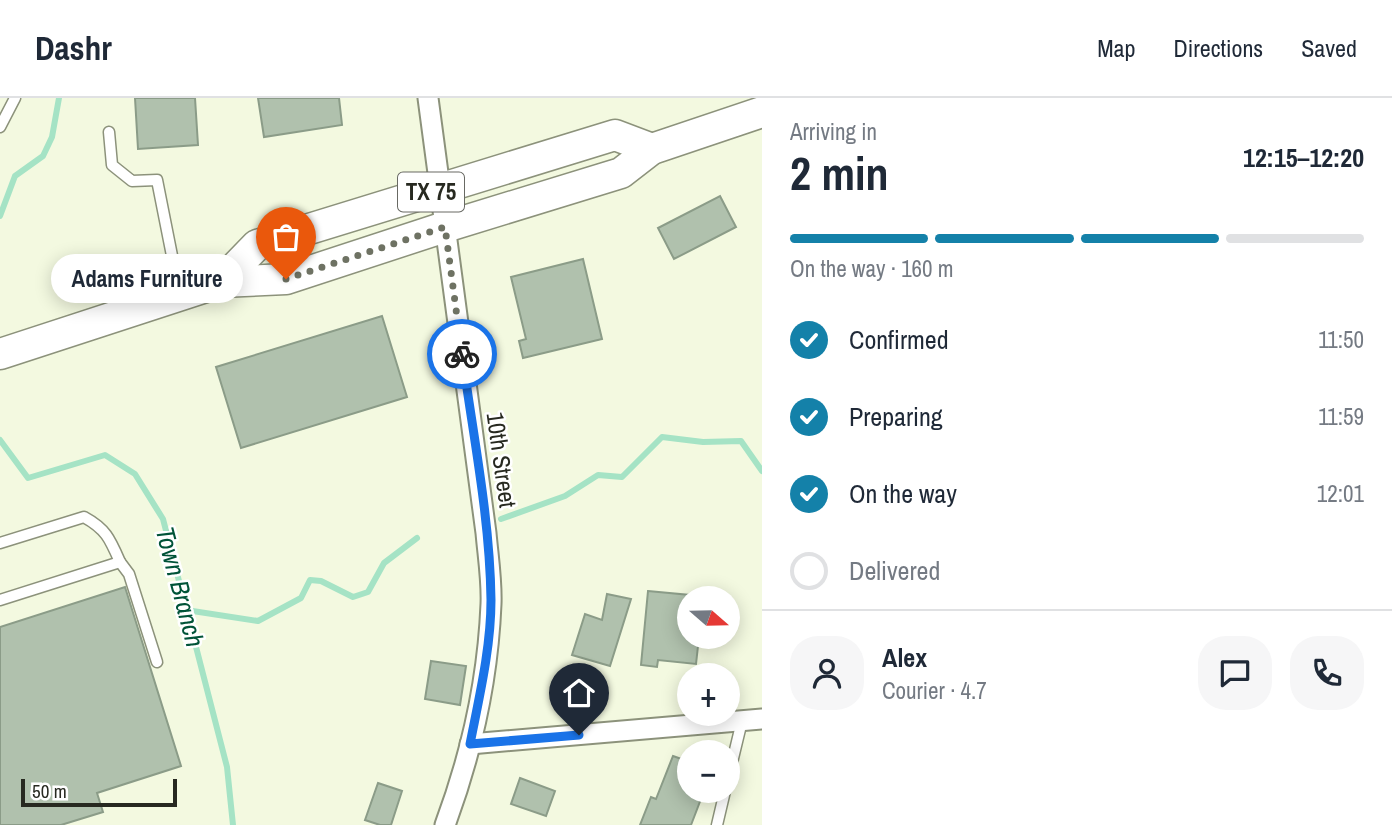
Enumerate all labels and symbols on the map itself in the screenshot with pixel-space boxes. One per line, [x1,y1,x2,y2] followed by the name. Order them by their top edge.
[398,172,464,212] road number: TX 75
[256,207,316,279] pin
[51,254,244,304] callout: Adams Furniture
[427,319,497,389] courier
[479,410,525,510] street label: 10th Street
[148,523,213,651] water label: Town Branch
[677,586,740,649] north arrow
[549,663,609,735] pin
[21,776,177,808] scale bar

